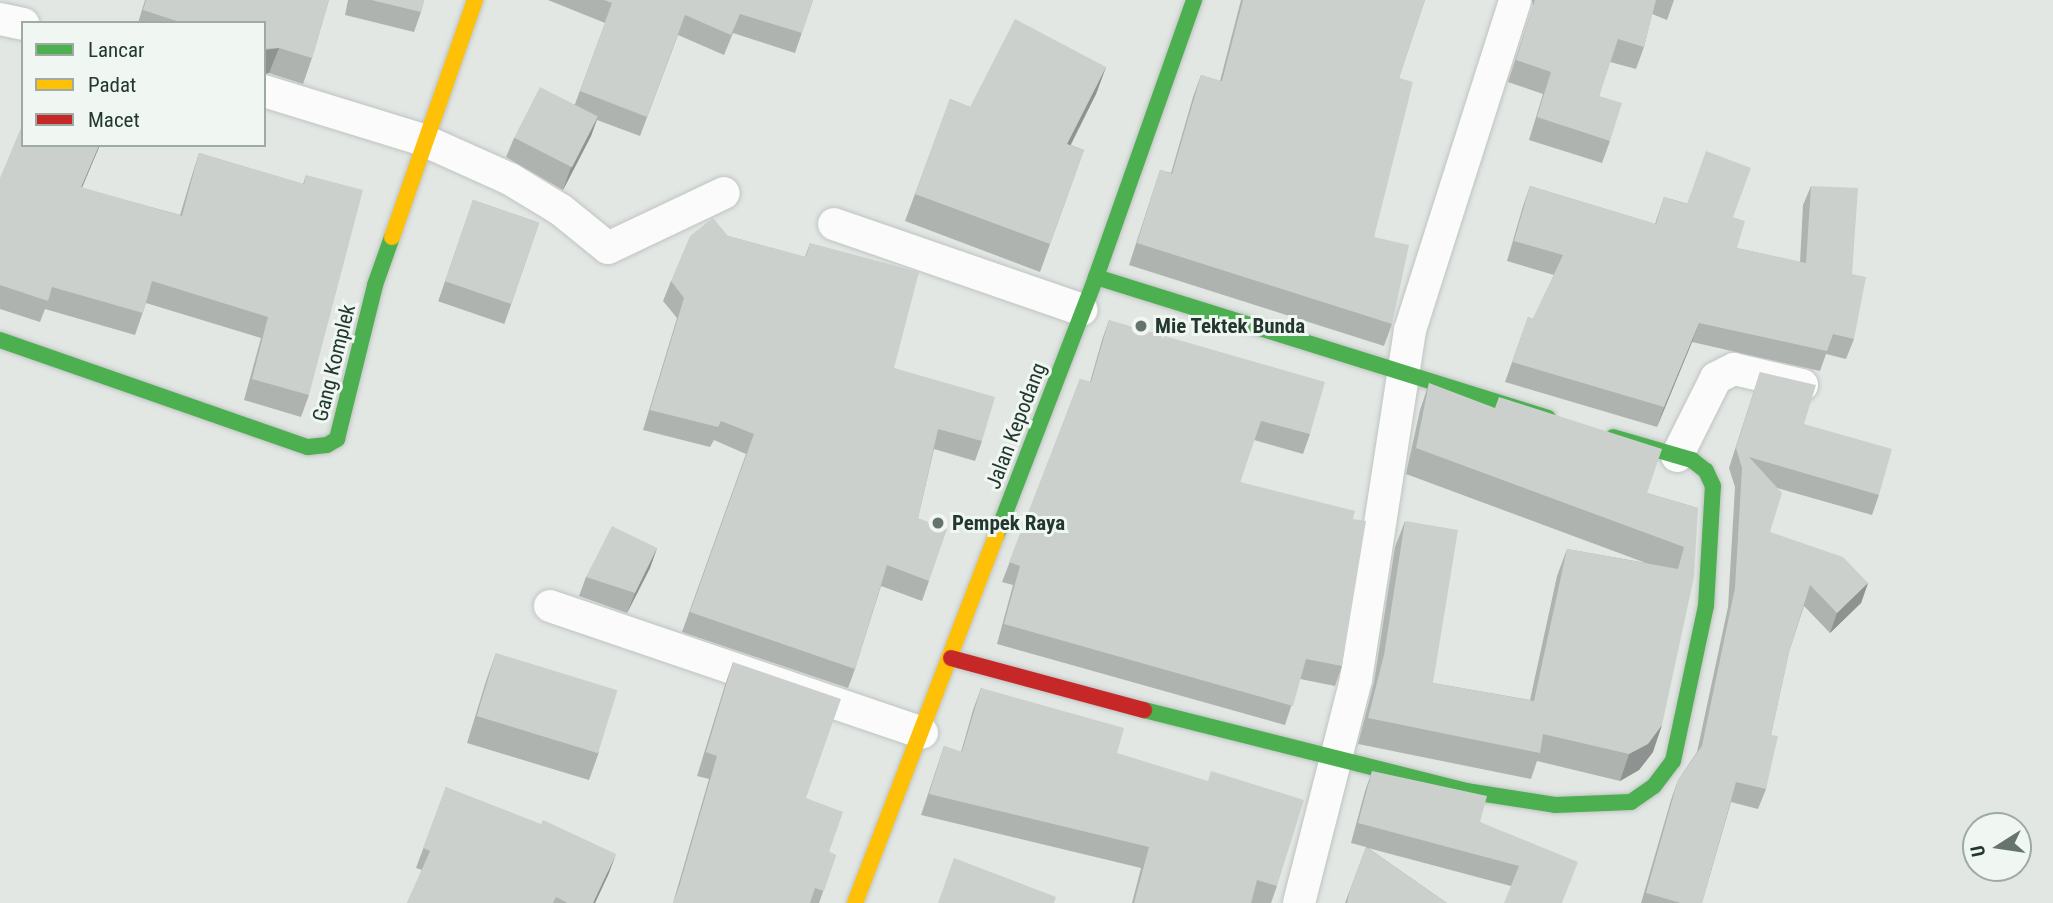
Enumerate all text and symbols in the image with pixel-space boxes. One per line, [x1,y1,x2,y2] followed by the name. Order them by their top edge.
[21,21,266,147] legend
[88,38,144,62] text: Lancar
[88,73,136,97] text: Padat
[88,108,140,132] text: Macet
[307,302,361,424] street label: Gang Komplek
[1155,313,1306,339] place label: Mie Tektek Bunda
[1133,318,1149,334] marker: Mie Tektek Bunda
[980,359,1052,493] street label: Jalan Kepodang
[952,510,1065,536] place label: Pempek Raya
[930,515,946,531] marker: Pempek Raya
[1962,812,2032,882] north arrow
[1966,843,1990,859] text: U

